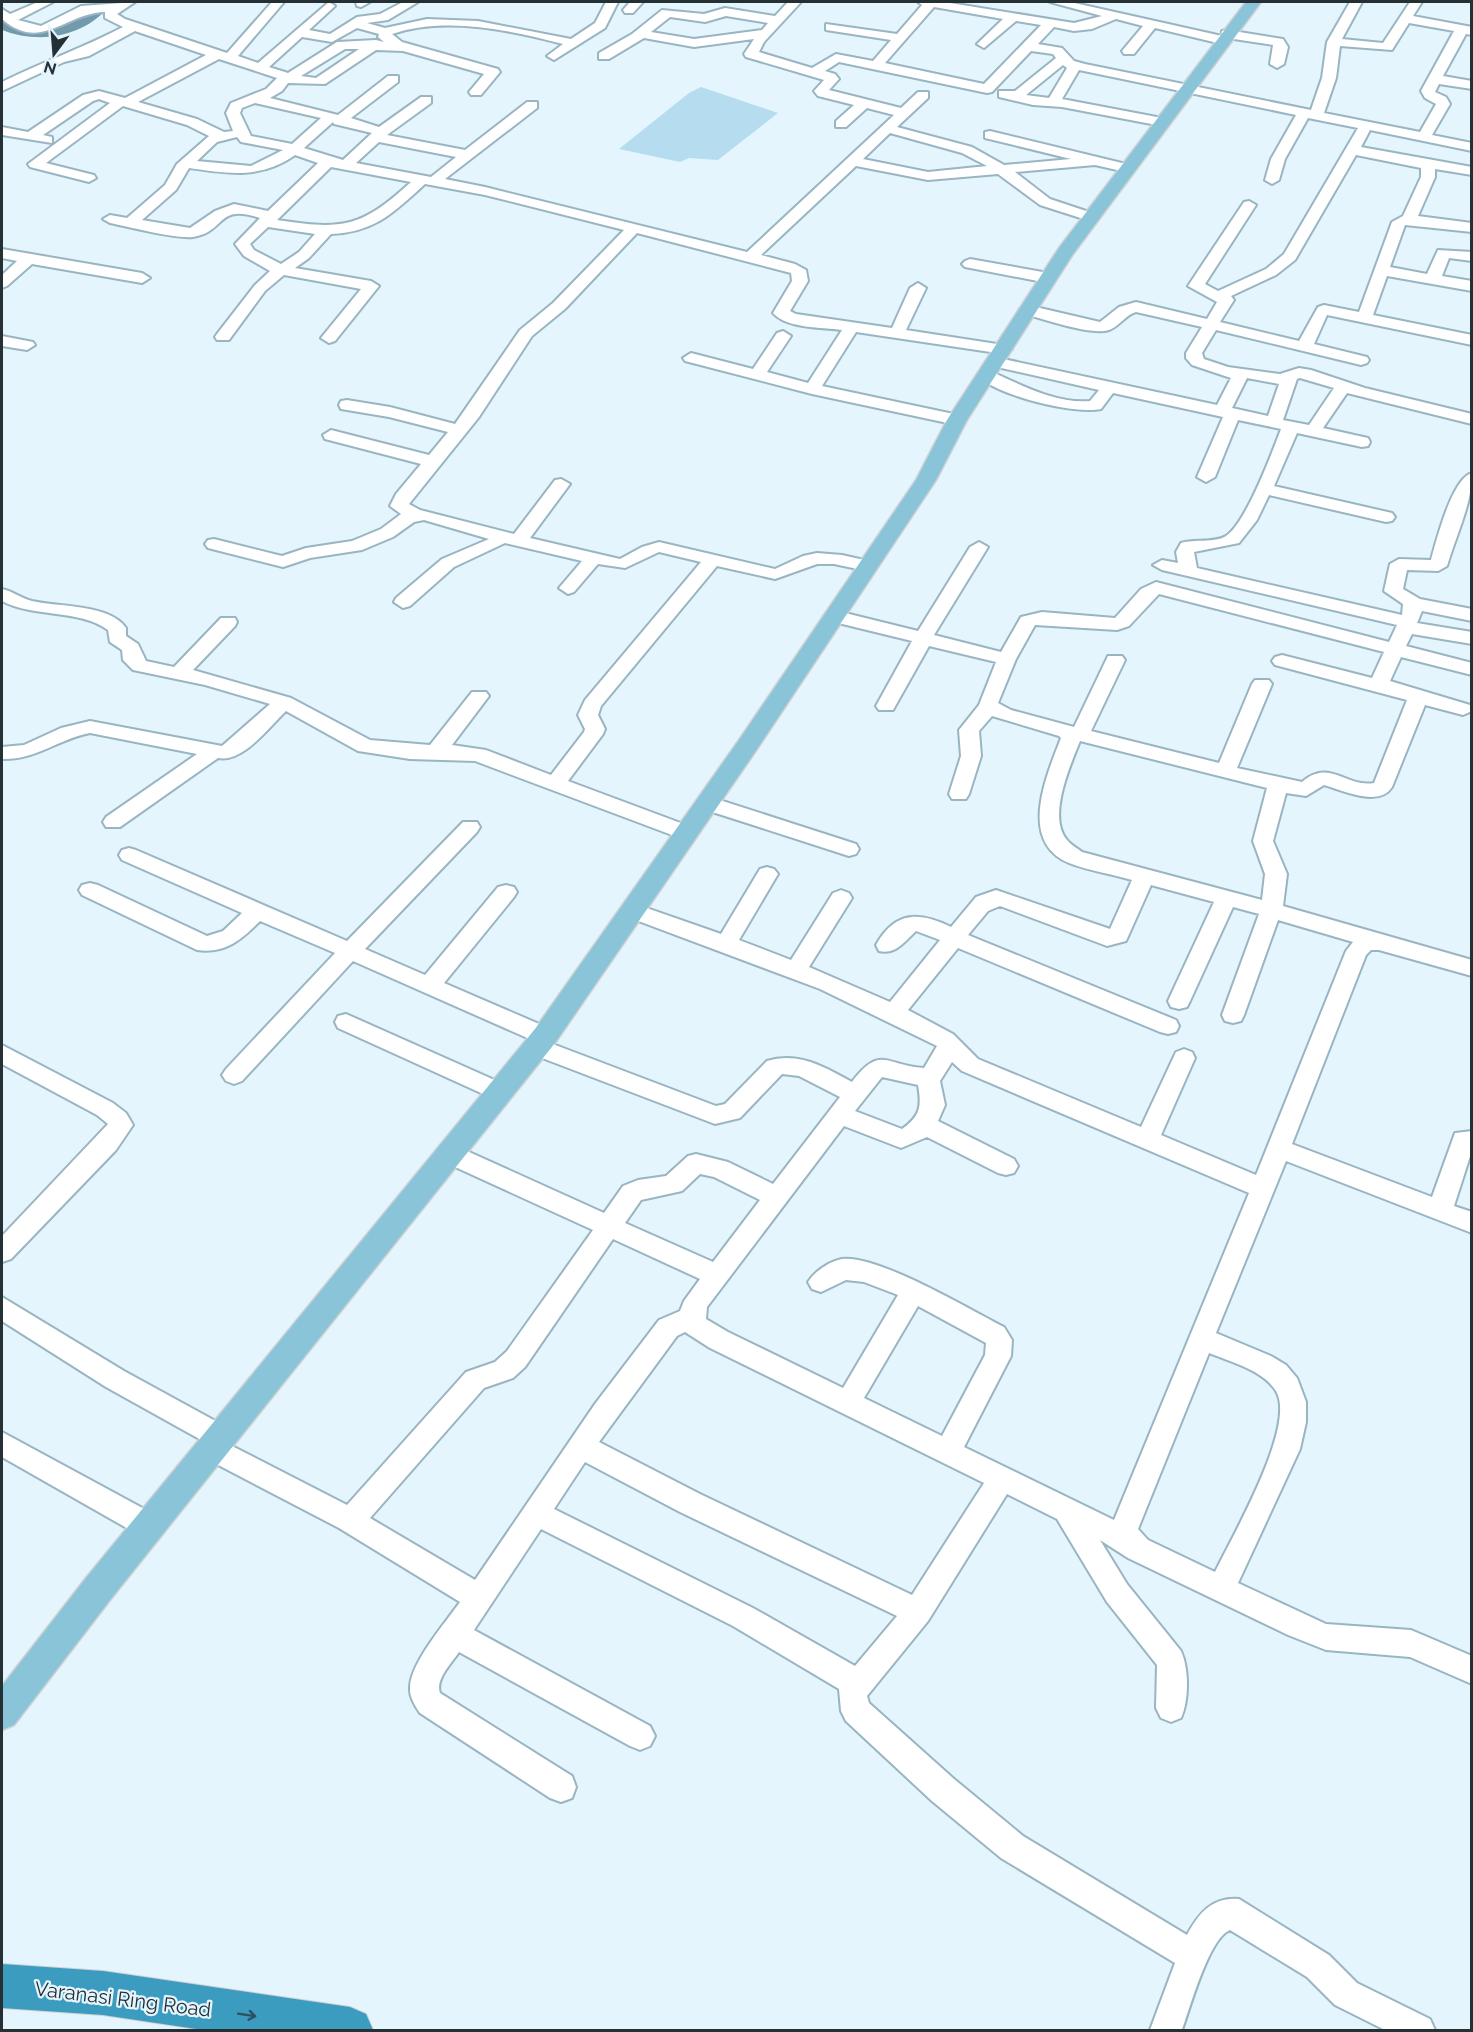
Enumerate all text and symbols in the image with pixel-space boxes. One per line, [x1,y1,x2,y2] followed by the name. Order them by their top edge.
[24,24,84,84] north arrow
[42,57,58,79] text: N
[33,1976,213,2022] street label: Varanasi Ring Road
[237,2010,256,2021] one-way arrow

